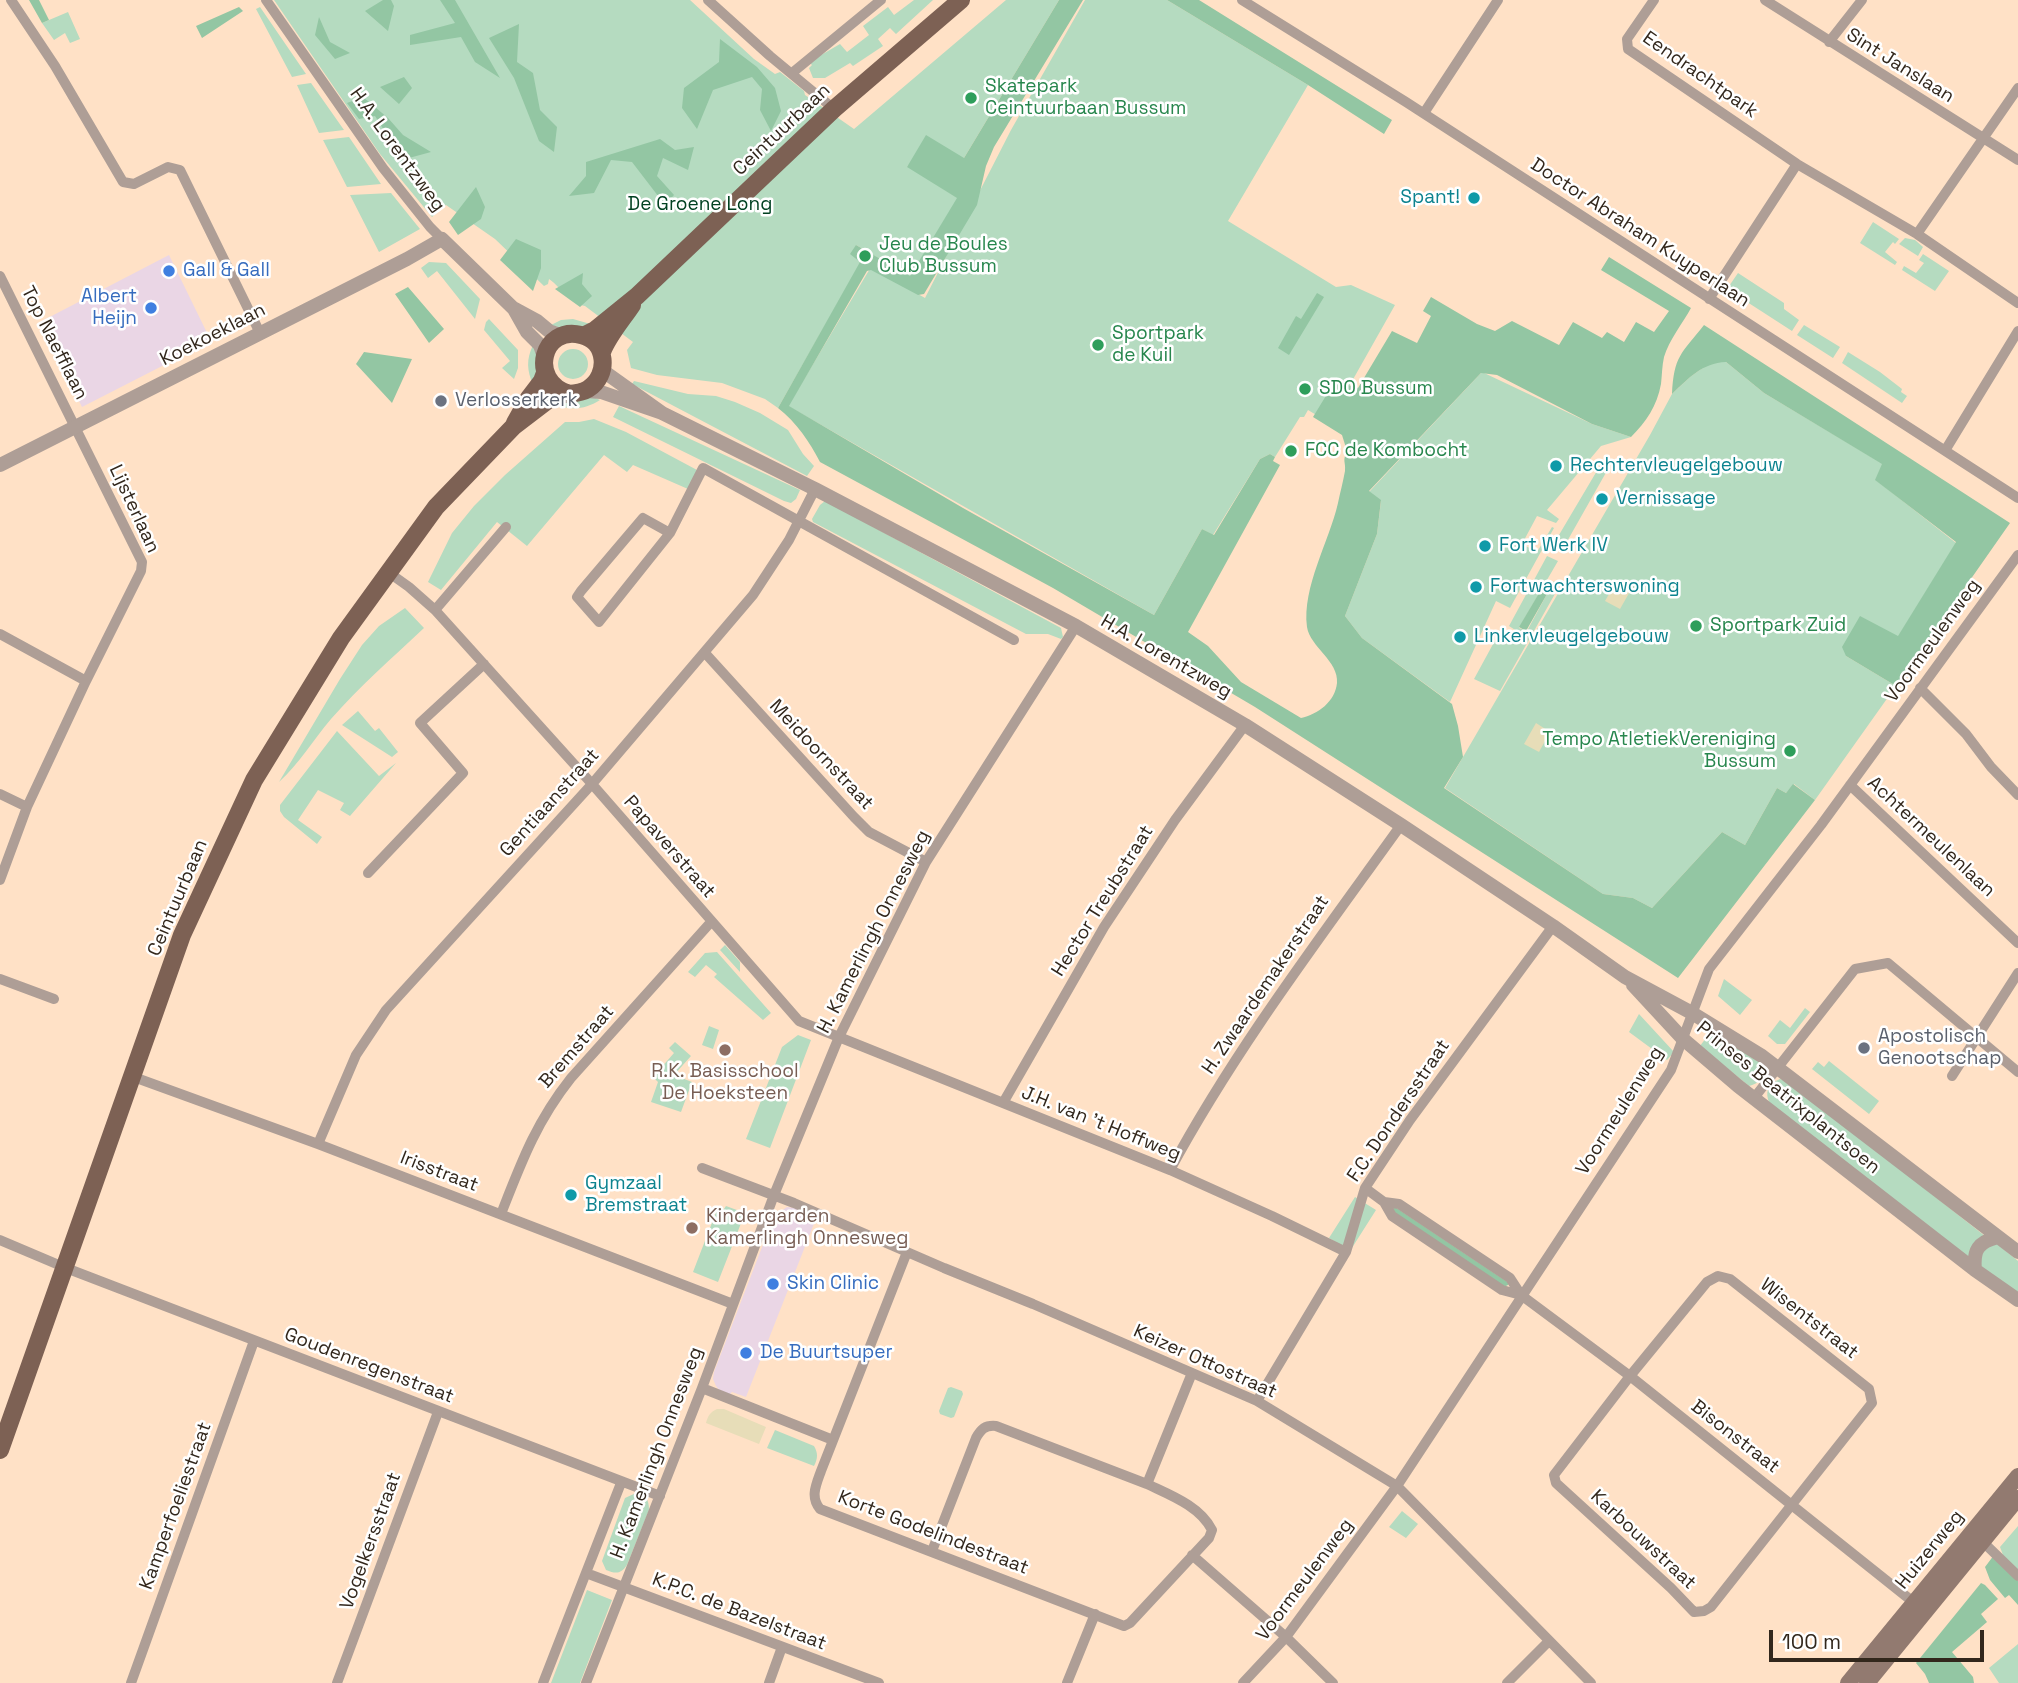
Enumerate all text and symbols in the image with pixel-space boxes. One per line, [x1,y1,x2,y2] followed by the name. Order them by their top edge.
[1842,24,1958,108] street label: Sint Janslaan
[1638,27,1762,123] street label: Eendrachtpark
[985,76,1186,120] place label: Skatepark Ceintuurbaan Bussum
[729,79,835,181] street label: Ceintuurbaan
[344,84,450,216] street label: H.A. Lorentzweg
[963,90,979,106] marker: Skatepark Ceintuurbaan Bussum
[1526,154,1754,312] street label: Doctor Abraham Kuyperlaan
[1400,187,1460,209] place label: Spant!
[1466,190,1482,206] marker: Spant!
[628,194,772,216] park label: De Groene Long
[879,234,1008,278] place label: Jeu de Boules Club Bussum
[857,248,873,264] marker: Jeu de Boules Club Bussum
[183,260,270,282] place label: Gall & Gall
[161,263,177,279] marker: Gall & Gall
[16,282,92,404] street label: Top Naefflaan
[81,286,137,330] place label: Albert Heijn
[156,299,270,371] street label: Koekoeklaan
[143,300,159,316] marker: Albert Heijn
[1112,323,1204,367] place label: Sportpark de Kuil
[1090,337,1106,353] marker: Sportpark de Kuil
[1319,378,1433,400] place label: SDO Bussum
[1297,381,1313,397] marker: SDO Bussum
[455,390,578,412] place label: Verlosserkerk
[433,393,449,409] marker: Verlosserkerk
[1305,440,1468,462] place label: FCC de Kombocht
[1283,443,1299,459] marker: FCC de Kombocht
[1570,455,1783,477] place label: Rechtervleugelgebouw
[1548,458,1564,474] marker: Rechtervleugelgebouw
[104,461,164,557] street label: Lijsterlaan
[1616,488,1716,510] place label: Vernissage
[1594,491,1610,507] marker: Vernissage
[1499,535,1608,557] place label: Fort Werk IV
[1477,538,1493,554] marker: Fort Werk IV
[1881,575,1985,707] street label: Voormeulenweg
[1490,576,1680,598] place label: Fortwachterswoning
[1468,579,1484,595] marker: Fortwachterswoning
[1096,610,1236,704] street label: H.A. Lorentzweg
[1710,615,1846,637] place label: Sportpark Zuid
[1688,618,1704,634] marker: Sportpark Zuid
[1474,626,1669,648] place label: Linkervleugelgebouw
[1452,629,1468,645] marker: Linkervleugelgebouw
[764,695,878,815] street label: Meidoornstraat
[1542,729,1776,773] place label: Tempo AtletiekVereniging Bussum
[1782,743,1798,759] marker: Tempo AtletiekVereniging Bussum
[496,744,604,862] street label: Gentiaanstraat
[1862,772,2000,902] street label: Achtermeulenlaan
[618,791,720,903] street label: Papaverstraat
[1047,821,1159,981] street label: Hector Treubstraat
[813,827,935,1037] street label: H. Kamerlingh Onnesweg
[143,836,213,960] street label: Ceintuurbaan
[1198,891,1334,1079] street label: H. Zwaardemakerstraat
[535,1001,619,1093] street label: Bremstraat
[1692,1017,1884,1179] street label: Prinses Beatrixplantsoen
[1878,1026,2001,1070] place label: Apostolisch Genootschap
[1343,1035,1455,1187] street label: F.C. Dondersstraat
[1856,1040,1872,1056] marker: Apostolisch Genootschap
[717,1042,733,1058] marker: R.K. Basisschool De Hoeksteen
[1571,1043,1669,1179] street label: Voormeulenweg
[651,1061,799,1105] place label: R.K. Basisschool De Hoeksteen
[1018,1082,1184,1166] street label: J.H. van 't Hoffweg
[397,1147,481,1197] street label: Irisstraat
[585,1173,687,1217] place label: Gymzaal Bremstraat
[563,1187,579,1203] marker: Gymzaal Bremstraat
[706,1206,909,1250] place label: Kindergarden Kamerlingh Onnesweg
[684,1220,700,1236] marker: Kindergarden Kamerlingh Onnesweg
[787,1273,879,1295] place label: Skin Clinic
[1755,1274,1863,1364] street label: Wisentstraat
[765,1276,781,1292] marker: Skin Clinic
[1130,1320,1280,1404] street label: Keizer Ottostraat
[281,1323,457,1409] street label: Goudenregenstraat
[760,1342,893,1364] place label: De Buurtsuper
[606,1344,708,1562] street label: H. Kamerlingh Onnesweg
[738,1345,754,1361] marker: De Buurtsuper
[1686,1395,1784,1479] street label: Bisonstraat
[135,1419,217,1593] street label: Kamperfoeliestraat
[336,1469,406,1613] street label: Vogelkersstraat
[1586,1485,1700,1595] street label: Karbouwstraat
[835,1486,1031,1580] street label: Korte Godelindestraat
[1891,1506,1969,1594] street label: Huizerweg
[1252,1514,1358,1646] street label: Voormeulenweg
[649,1568,829,1656] street label: K.P.C. de Bazelstraat
[1773,1616,1988,1660] scale bar
[1782,1628,1841,1655] text: 100 m

